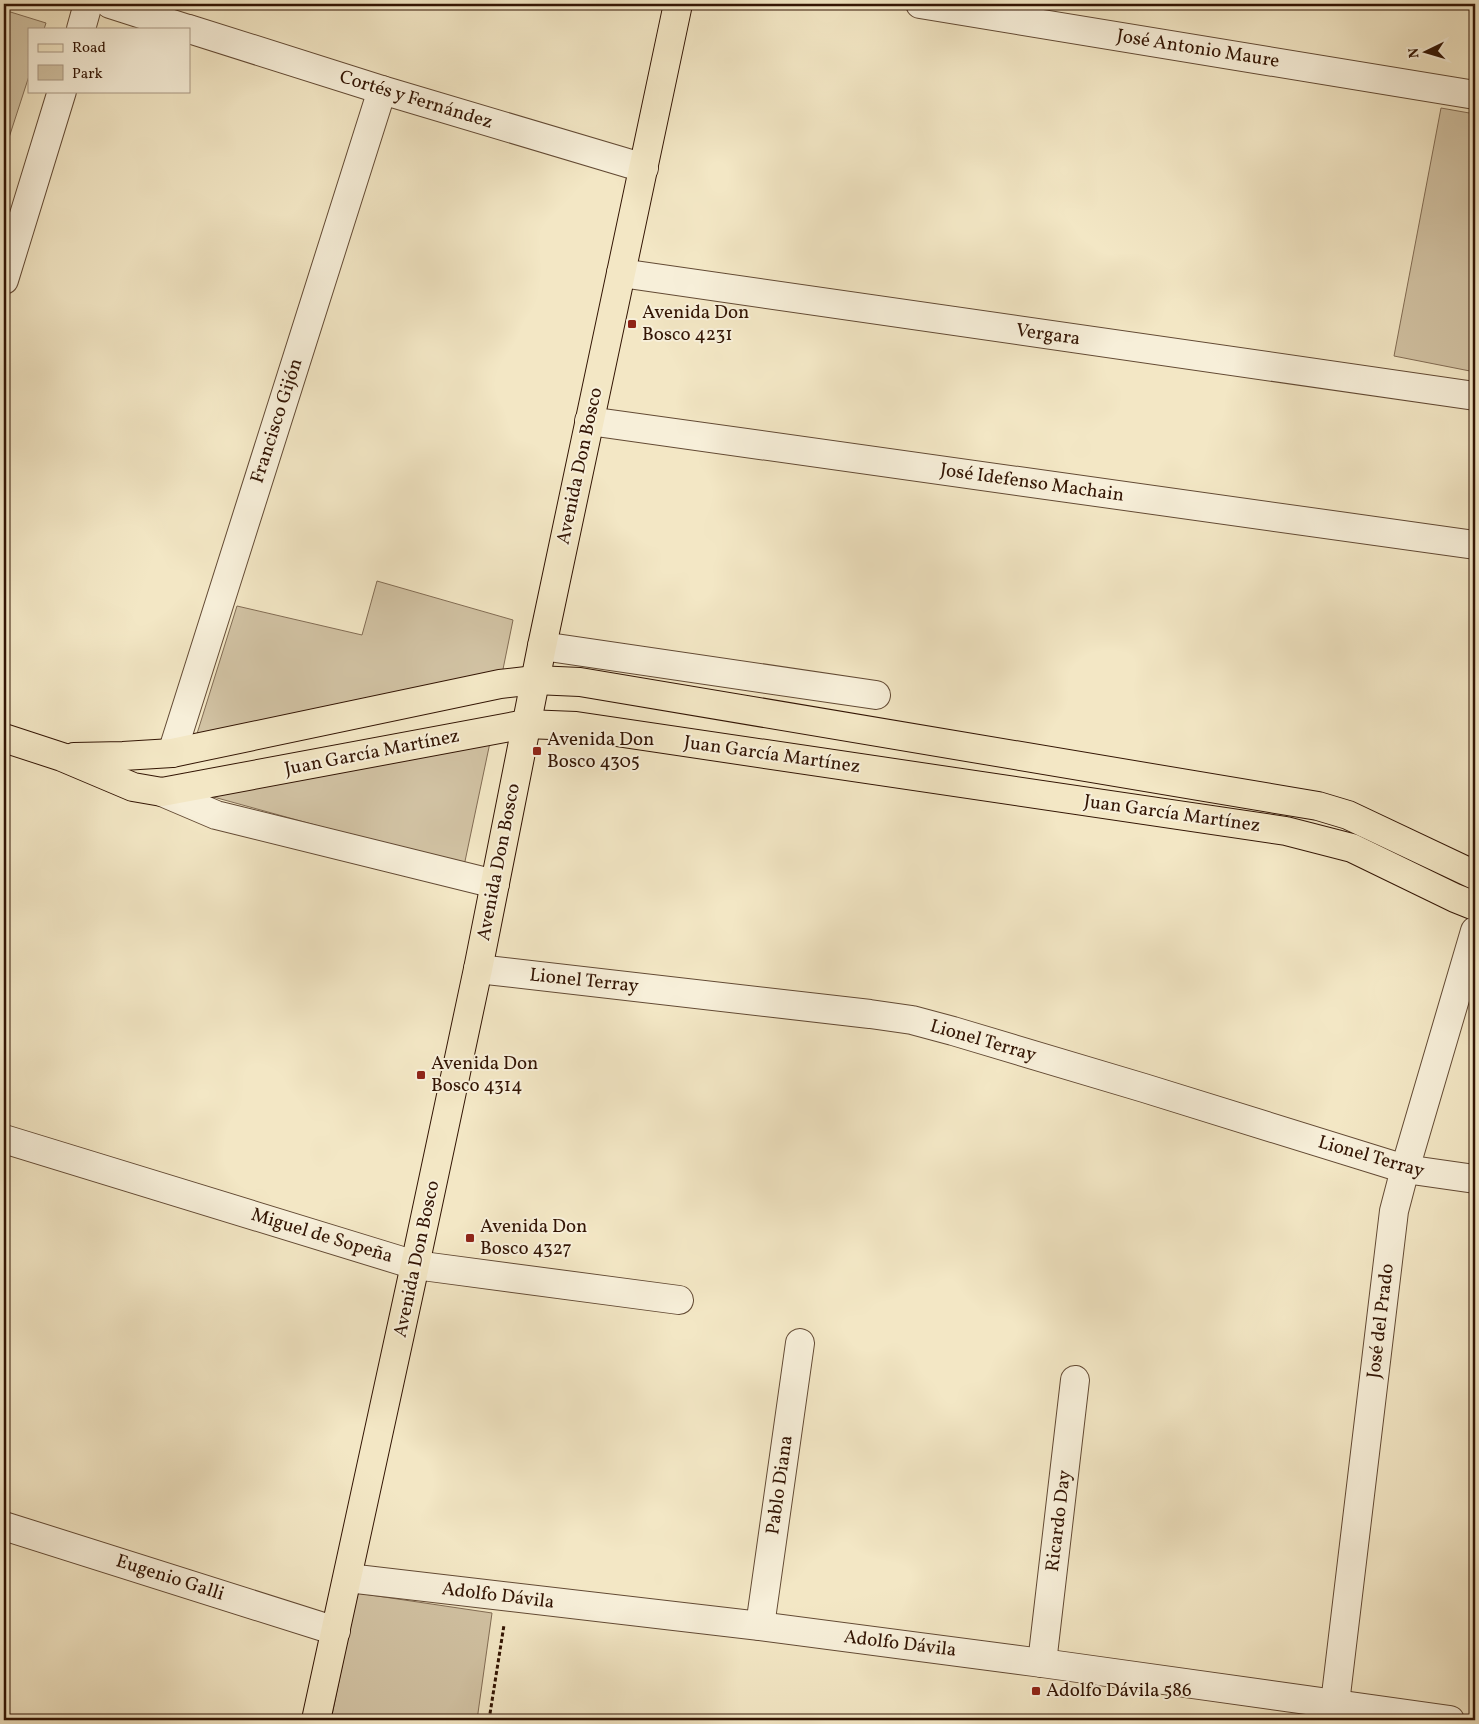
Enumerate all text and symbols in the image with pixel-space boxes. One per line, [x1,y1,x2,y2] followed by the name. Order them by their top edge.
[1115,23,1281,75] street label: José Antonio Maure
[28,28,190,92] legend
[1402,28,1452,78] north arrow
[72,38,106,59] text: Road
[1405,47,1424,59] text: N
[72,64,103,85] text: Park
[336,64,496,136] street label: Cortés y Fernández
[642,300,749,348] place label: Avenida Don Bosco 4231
[626,318,638,330] marker: Avenida Don Bosco 4231
[1014,318,1082,352] street label: Vergara
[245,355,309,487] street label: Francisco Gijón
[551,385,609,547] street label: Avenida Don Bosco
[938,457,1126,509] street label: José Idefenso Machain
[282,723,462,783] street label: Juan García Martínez
[547,727,654,775] place label: Avenida Don Bosco 4305
[682,730,862,780] street label: Juan García Martínez
[531,745,543,757] marker: Avenida Don Bosco 4305
[471,781,527,943] street label: Avenida Don Bosco
[1082,789,1262,839] street label: Juan García Martínez
[528,962,640,1000] street label: Lionel Terray
[927,1013,1039,1069] street label: Lionel Terray
[431,1051,538,1099] place label: Avenida Don Bosco 4314
[415,1069,427,1081] marker: Avenida Don Bosco 4314
[1315,1129,1427,1185] street label: Lionel Terray
[388,1178,446,1340] street label: Avenida Don Bosco
[248,1202,396,1270] street label: Miguel de Sopeña
[480,1214,587,1262] place label: Avenida Don Bosco 4327
[464,1232,476,1244] marker: Avenida Don Bosco 4327
[1361,1262,1401,1380] street label: José del Prado
[760,1434,800,1536] street label: Pablo Diana
[1040,1469,1078,1573] street label: Ricardo Day
[113,1548,228,1608] street label: Eugenio Galli
[440,1576,556,1616] street label: Adolfo Dávila
[842,1624,958,1664] street label: Adolfo Dávila
[1046,1678,1192,1704] place label: Adolfo Dávila 586
[1030,1685,1042,1697] marker: Adolfo Dávila 586

